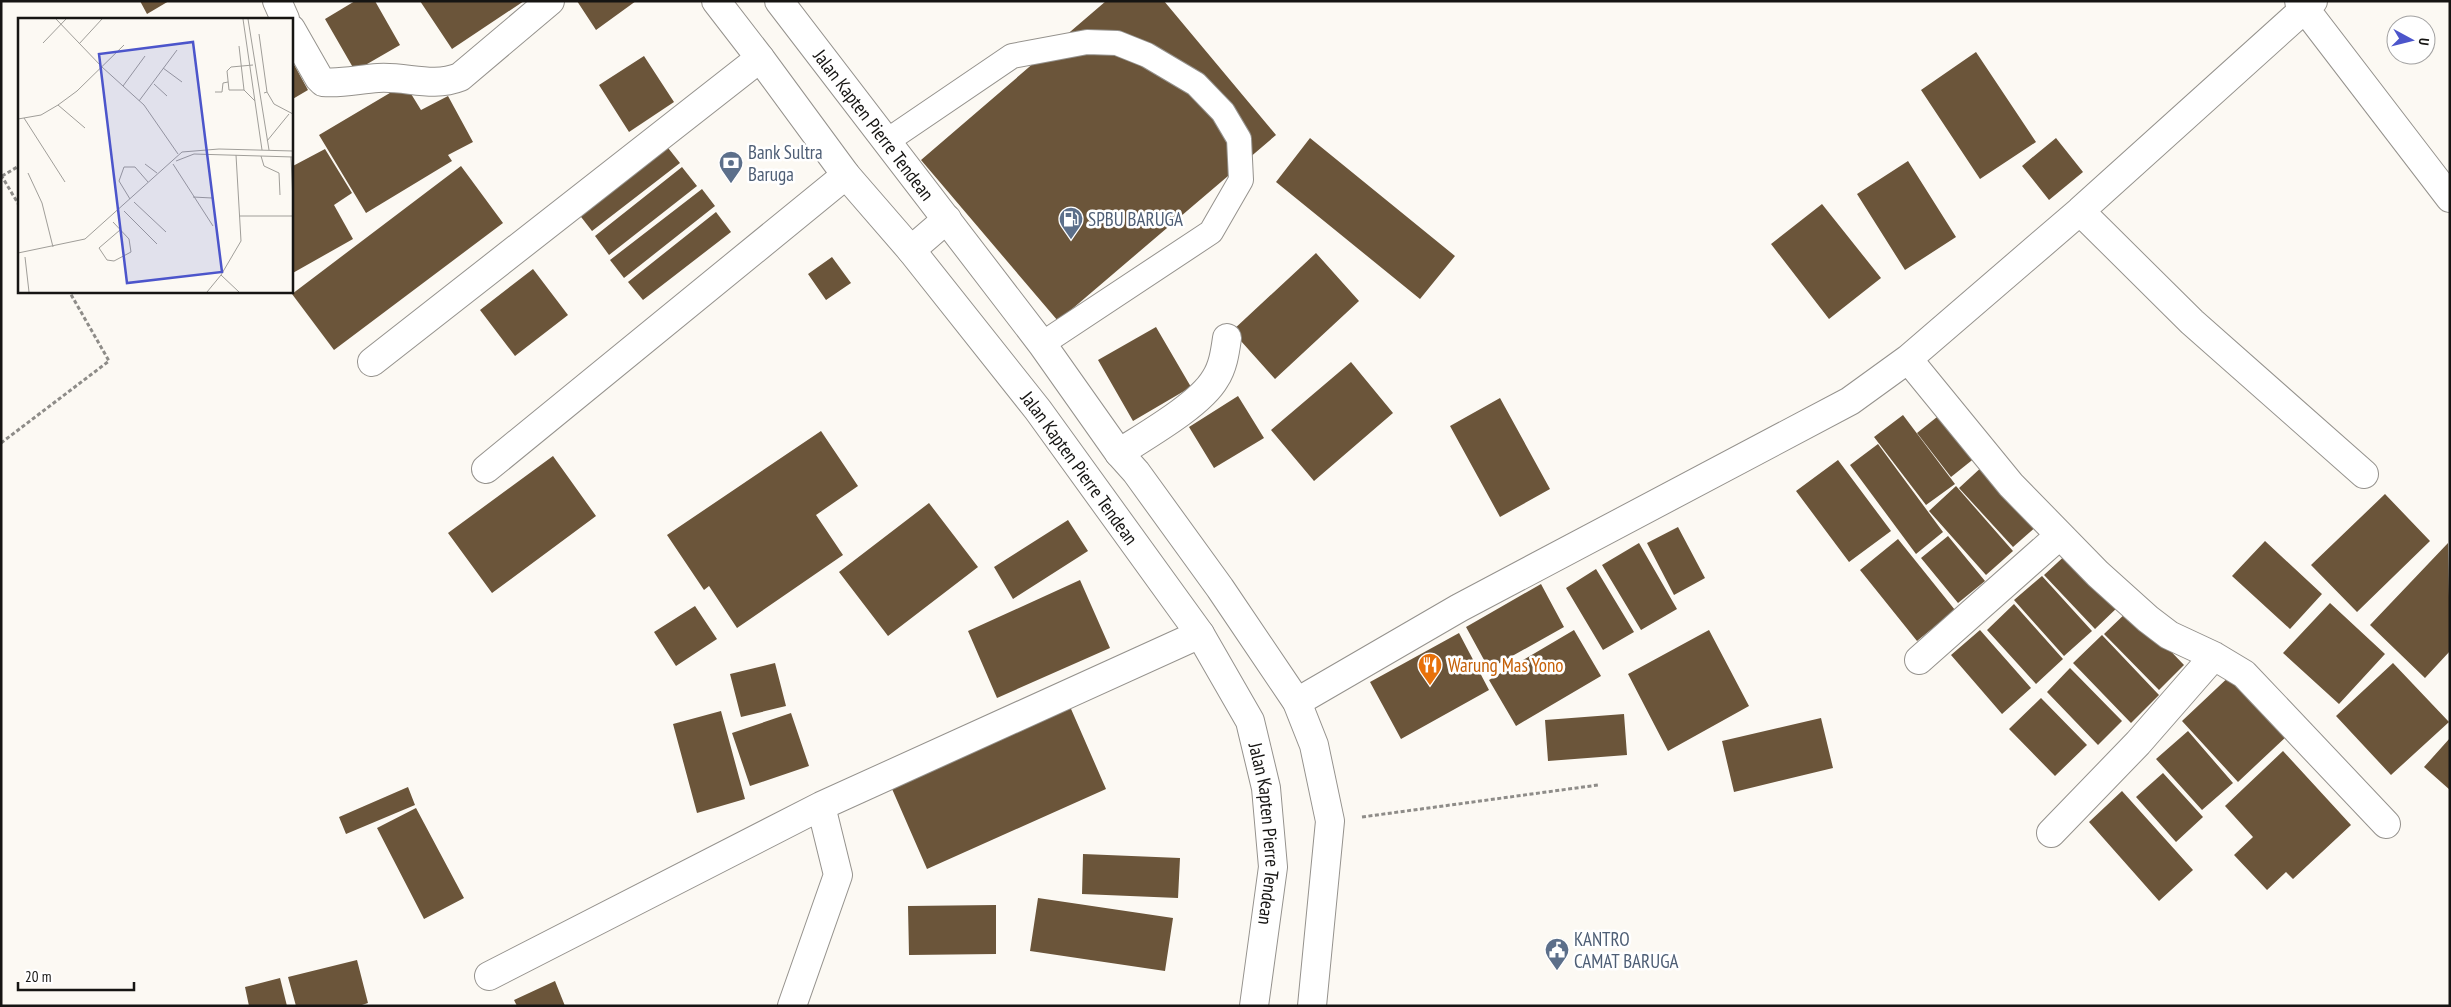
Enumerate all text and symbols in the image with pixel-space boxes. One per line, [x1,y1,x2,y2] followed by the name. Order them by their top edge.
[2386,15,2436,65] north arrow
[18,18,292,292] inset map
[2415,37,2433,46] text: U
[808,44,939,205] street label: Jalan Kapten Pierre Tendean
[748,140,823,186] place label: Bank Sultra Baruga
[718,150,744,184] bank icon: Bank Sultra Baruga
[1058,206,1084,240] fuel station icon: SPBU BARUGA
[1088,207,1183,231] place label: SPBU BARUGA
[1015,386,1143,549] street label: Jalan Kapten Pierre Tendean
[1417,652,1443,686] restaurant icon: Warung Mas Yono
[1448,653,1563,677] place label: Warung Mas Yono
[1243,739,1285,926] street label: Jalan Kapten Pierre Tendean
[1574,927,1678,973] place label: KANTRO CAMAT BARUGA
[1544,937,1570,971] public building icon: KANTRO CAMAT BARUGA
[18,960,134,992] scale bar
[25,967,51,986] text: 20 m

